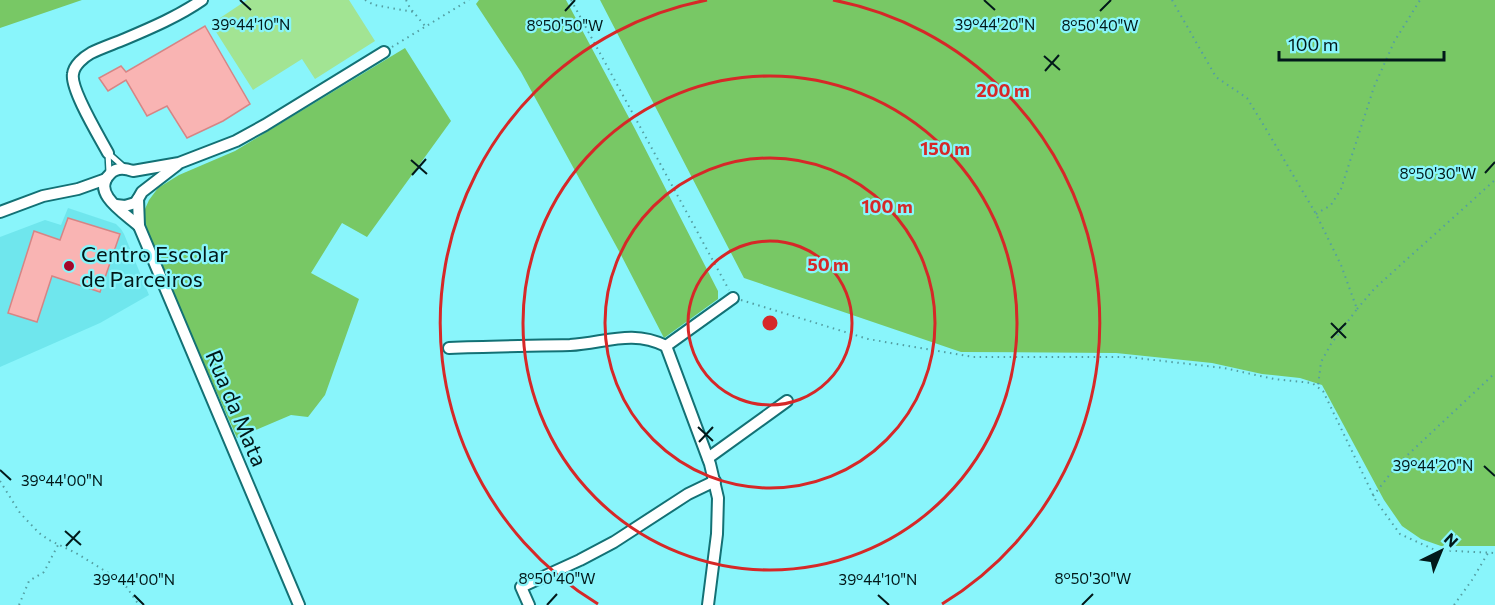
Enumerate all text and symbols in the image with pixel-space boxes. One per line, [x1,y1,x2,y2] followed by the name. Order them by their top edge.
[212,15,290,33] text: 39°44'10"N
[955,15,1035,33] text: 39°44'20"N
[527,16,603,34] text: 8°50'50"W
[1061,16,1139,34] text: 8°50'40"W
[1279,24,1444,62] scale bar
[1288,33,1338,55] text: 100 m
[976,79,1030,101] text: 200 m
[920,137,970,159] text: 150 m
[1400,164,1476,182] text: 8°50'30"W
[861,195,913,217] text: 100 m
[81,240,228,292] place label: Centro Escolar de Parceiros
[807,253,849,275] text: 50 m
[62,259,76,273] marker: Centro Escolar de Parceiros
[760,313,780,333] centre of rings
[200,346,274,470] street label: Rua da Mata
[1393,456,1473,474] text: 39°44'20"N
[21,471,103,489] text: 39°44'00"N
[1411,521,1471,581] north arrow
[1441,529,1462,551] text: N
[518,569,596,587] text: 8°50'40"W
[1055,569,1131,587] text: 8°50'30"W
[93,570,175,588] text: 39°44'00"N
[839,570,917,588] text: 39°44'10"N

